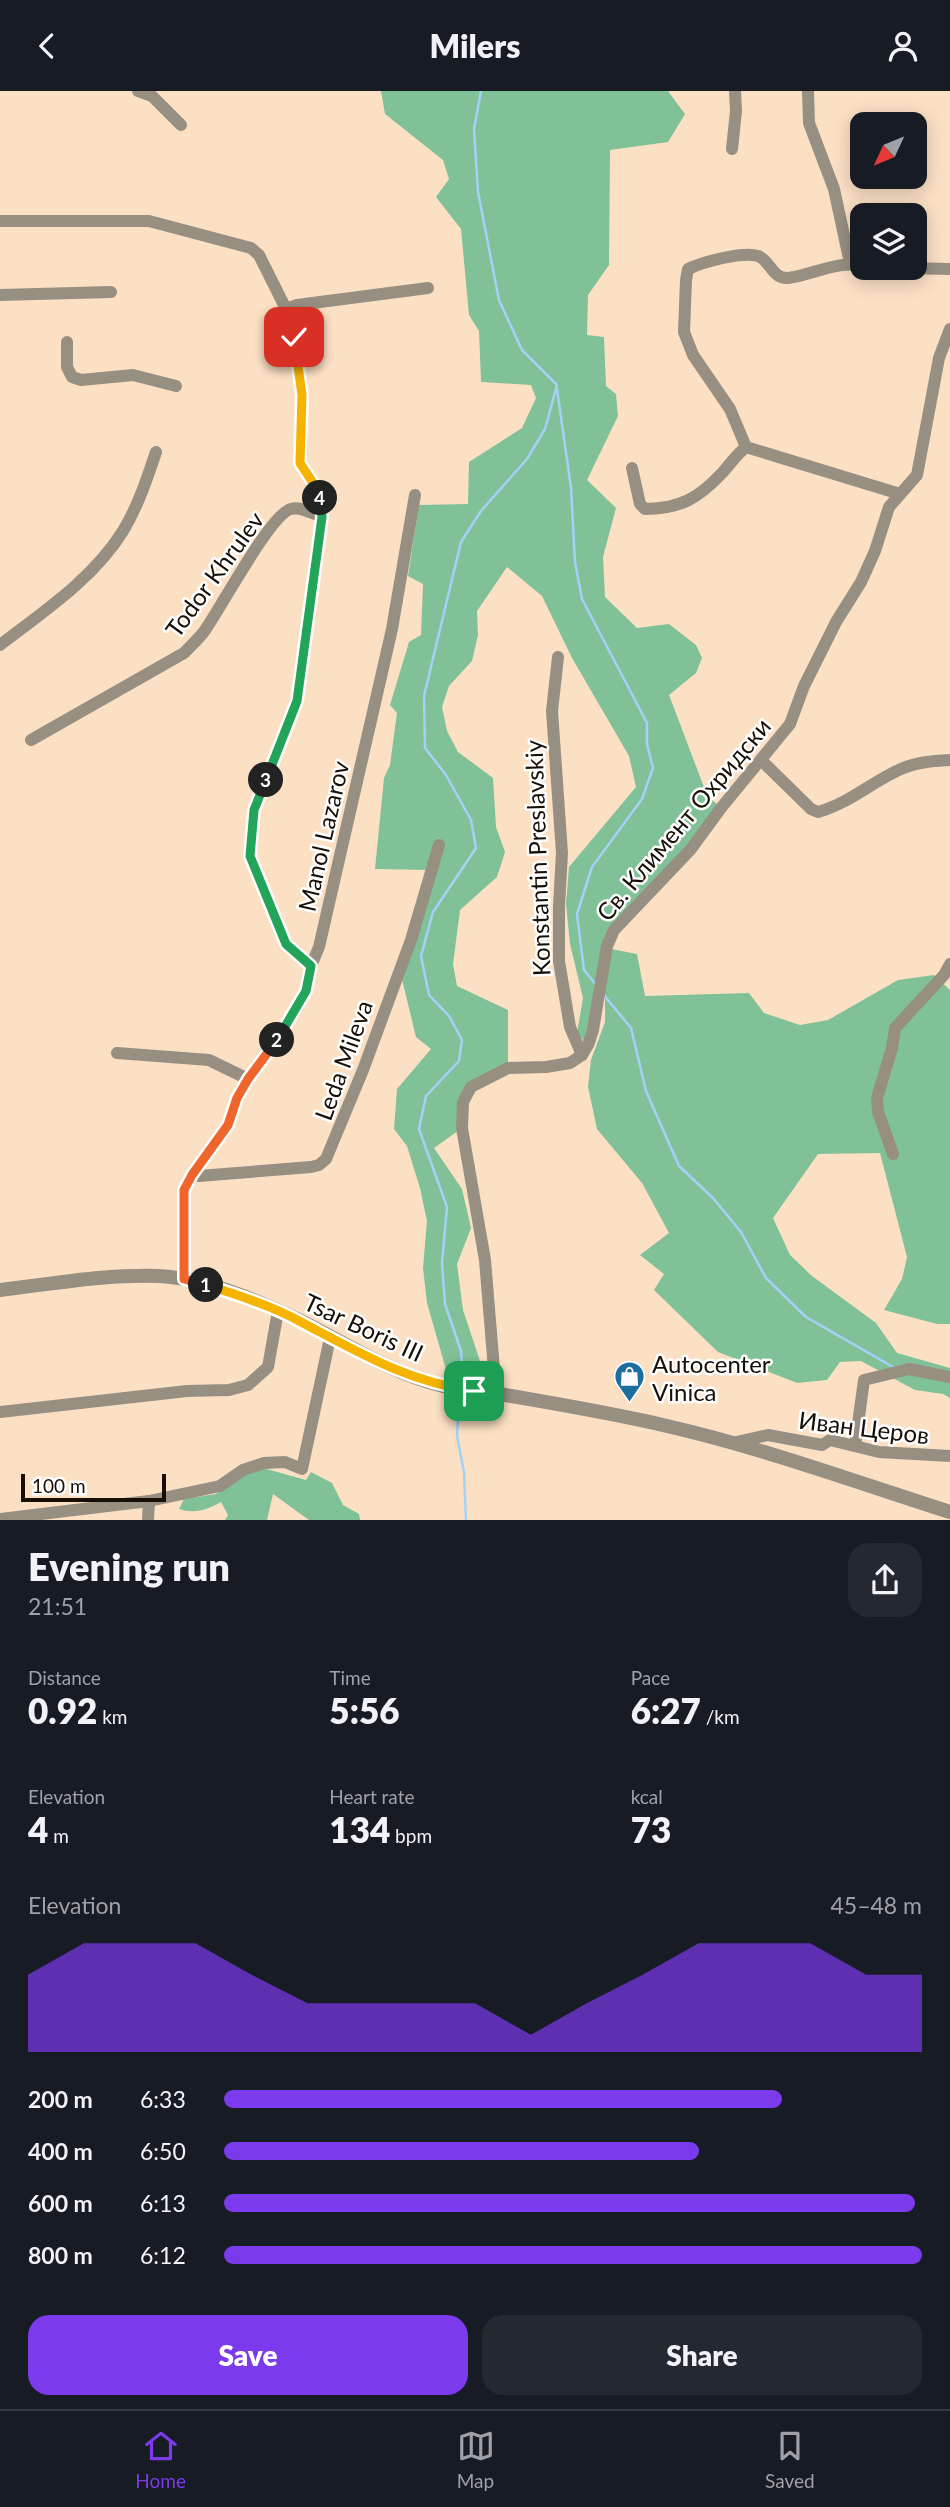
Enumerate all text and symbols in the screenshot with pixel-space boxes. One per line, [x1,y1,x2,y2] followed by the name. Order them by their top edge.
[429,26,521,65] text: Milers
[28,27,66,65] icon: back
[884,27,922,65] icon: person
[850,112,928,189] north arrow
[850,112,927,280] map controls
[850,203,927,280] button: layers
[264,307,324,367] pin
[275,318,313,356] icon: check
[302,481,338,515] pin: 4
[314,486,325,509] text: 4
[159,505,270,642] street label: Todor Khrulev
[590,712,776,926] street label: Св. Климент Охридски
[518,739,556,977] street label: Konstantin Preslavskiy
[292,757,355,914] street label: Manol Lazarov
[248,763,284,797] pin: 3
[260,768,271,791] text: 3
[308,996,378,1124] street label: Leda Mileva
[260,1023,294,1058] pin: 2
[271,1028,282,1051] text: 2
[188,1267,224,1303] pin: 1
[200,1273,211,1296] text: 1
[300,1287,428,1367] street label: Tsar Boris III
[652,1349,771,1406] place label: Autocenter Vinica
[612,1360,646,1404] shop icon: Autocenter Vinica
[444,1361,504,1421] pin
[455,1372,493,1410] icon: arrive
[797,1405,931,1449] street label: Иван Церов
[21,1471,166,1503] scale bar
[32,1474,86,1497] text: 100 m
[28,1543,230,1589] text: Evening run
[848,1543,922,1617] button: share
[28,1592,87,1620] text: 21:51
[28,1666,101,1689] text: Distance
[329,1666,371,1689] text: Time
[631,1666,670,1689] text: Pace
[28,1689,97,1731] text: 0.92
[329,1689,400,1731] text: 5:56
[631,1689,701,1731] text: 6:27
[97,1705,127,1728] text: km
[701,1705,740,1728] text: /km
[28,1785,105,1808] text: Elevation
[329,1785,415,1808] text: Heart rate
[631,1785,663,1808] text: kcal
[28,1808,48,1850] text: 4
[329,1808,390,1850] text: 134
[631,1808,671,1850] text: 73
[48,1824,69,1847] text: m
[390,1824,432,1847] text: bpm
[28,1891,121,1919] text: Elevation
[830,1891,922,1919] text: 45–48 m
[28,2085,93,2113] text: 200 m
[140,2085,186,2113] text: 6:33
[28,2137,93,2165] text: 400 m
[140,2137,186,2165] text: 6:50
[28,2189,93,2217] text: 600 m
[140,2189,186,2217] text: 6:13
[28,2241,93,2269] text: 800 m
[140,2241,186,2269] text: 6:12
[28,2315,468,2395] button: Save
[482,2315,922,2395] button: Share
[135,2427,186,2492] tab: Home
[457,2427,495,2492] tab: Map
[765,2427,815,2492] tab: Saved

